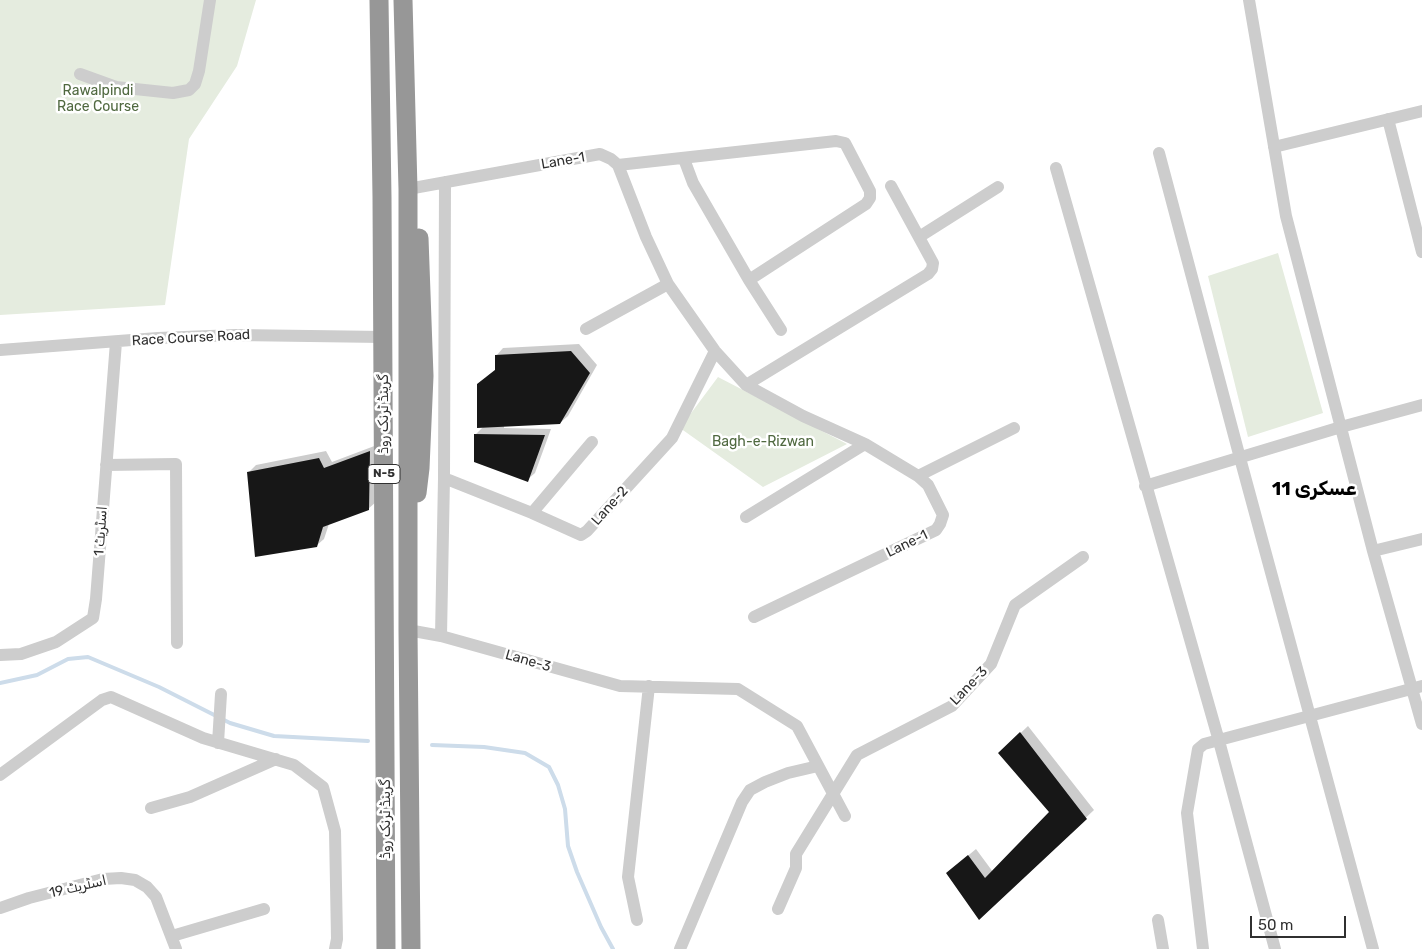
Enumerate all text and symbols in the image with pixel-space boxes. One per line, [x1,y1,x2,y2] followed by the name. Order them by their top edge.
[57,83,139,115] park label: Rawalpindi Race Course
[540,149,586,173] street label: Lane-1
[131,327,251,349] street label: Race Course Road
[376,374,392,454] street label: گرینڈ ٹرنک روڈ
[712,434,814,450] park label: Bagh-e-Rizwan
[368,464,400,484] road number: N-5
[1272,479,1356,501] district label: عسکری 11
[588,483,632,529] street label: Lane-2
[91,505,111,557] street label: اسٹریٹ 1
[883,527,931,561] street label: Lane-1
[503,646,553,676] street label: Lane-3
[947,663,991,709] street label: Lane-3
[378,779,394,859] street label: گرینڈ ٹرنک روڈ
[48,872,108,902] street label: اسٹریٹ 19
[1252,906,1348,938] scale bar
[1258,916,1293,934] text: 50 m

